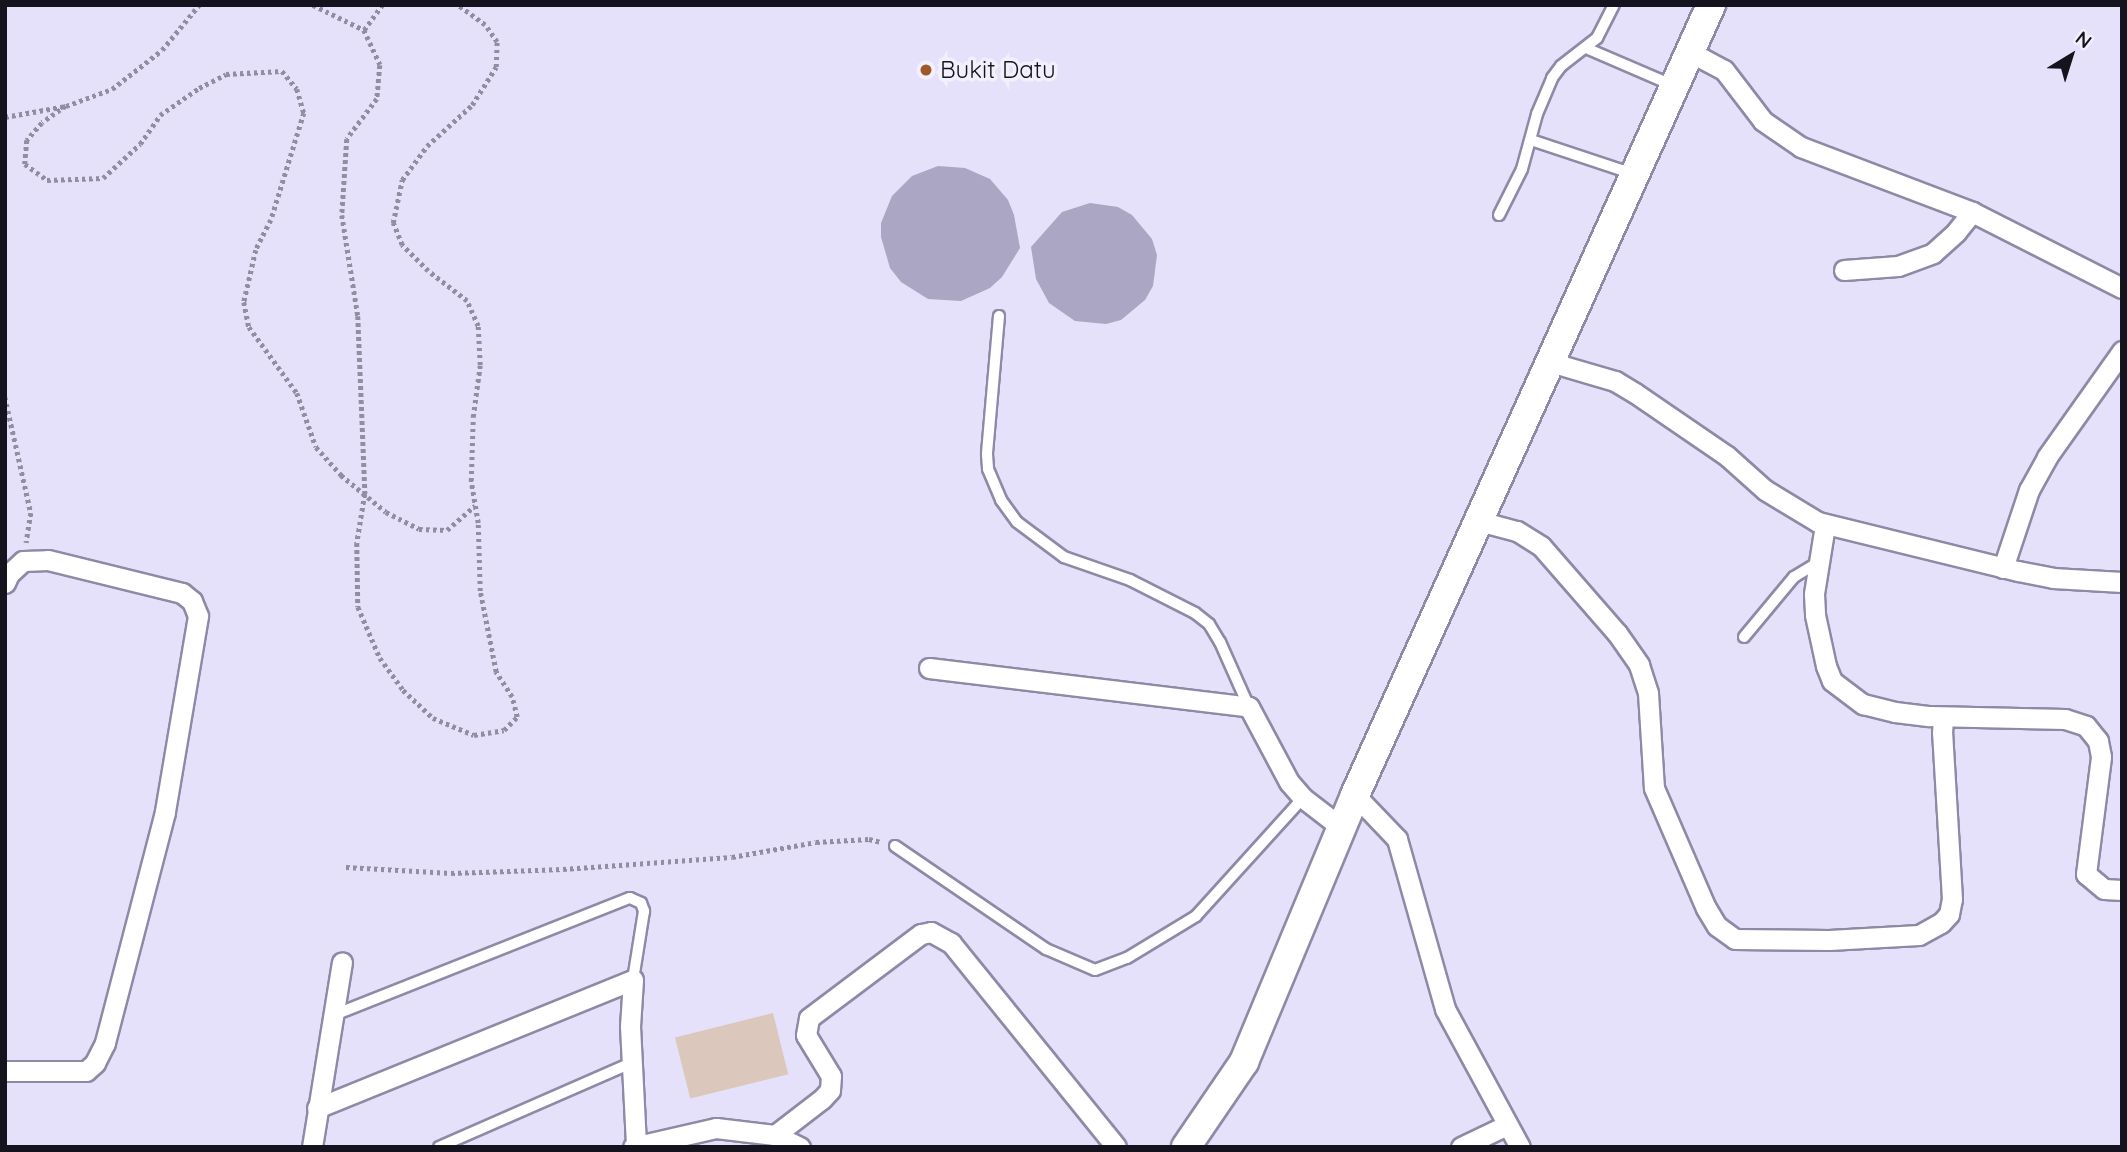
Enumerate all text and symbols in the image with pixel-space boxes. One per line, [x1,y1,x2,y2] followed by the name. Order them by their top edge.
[2036,21,2106,91] north arrow
[2071,26,2097,53] text: N
[940,56,1056,84] place label: Bukit Datu
[918,62,934,78] marker: Bukit Datu

